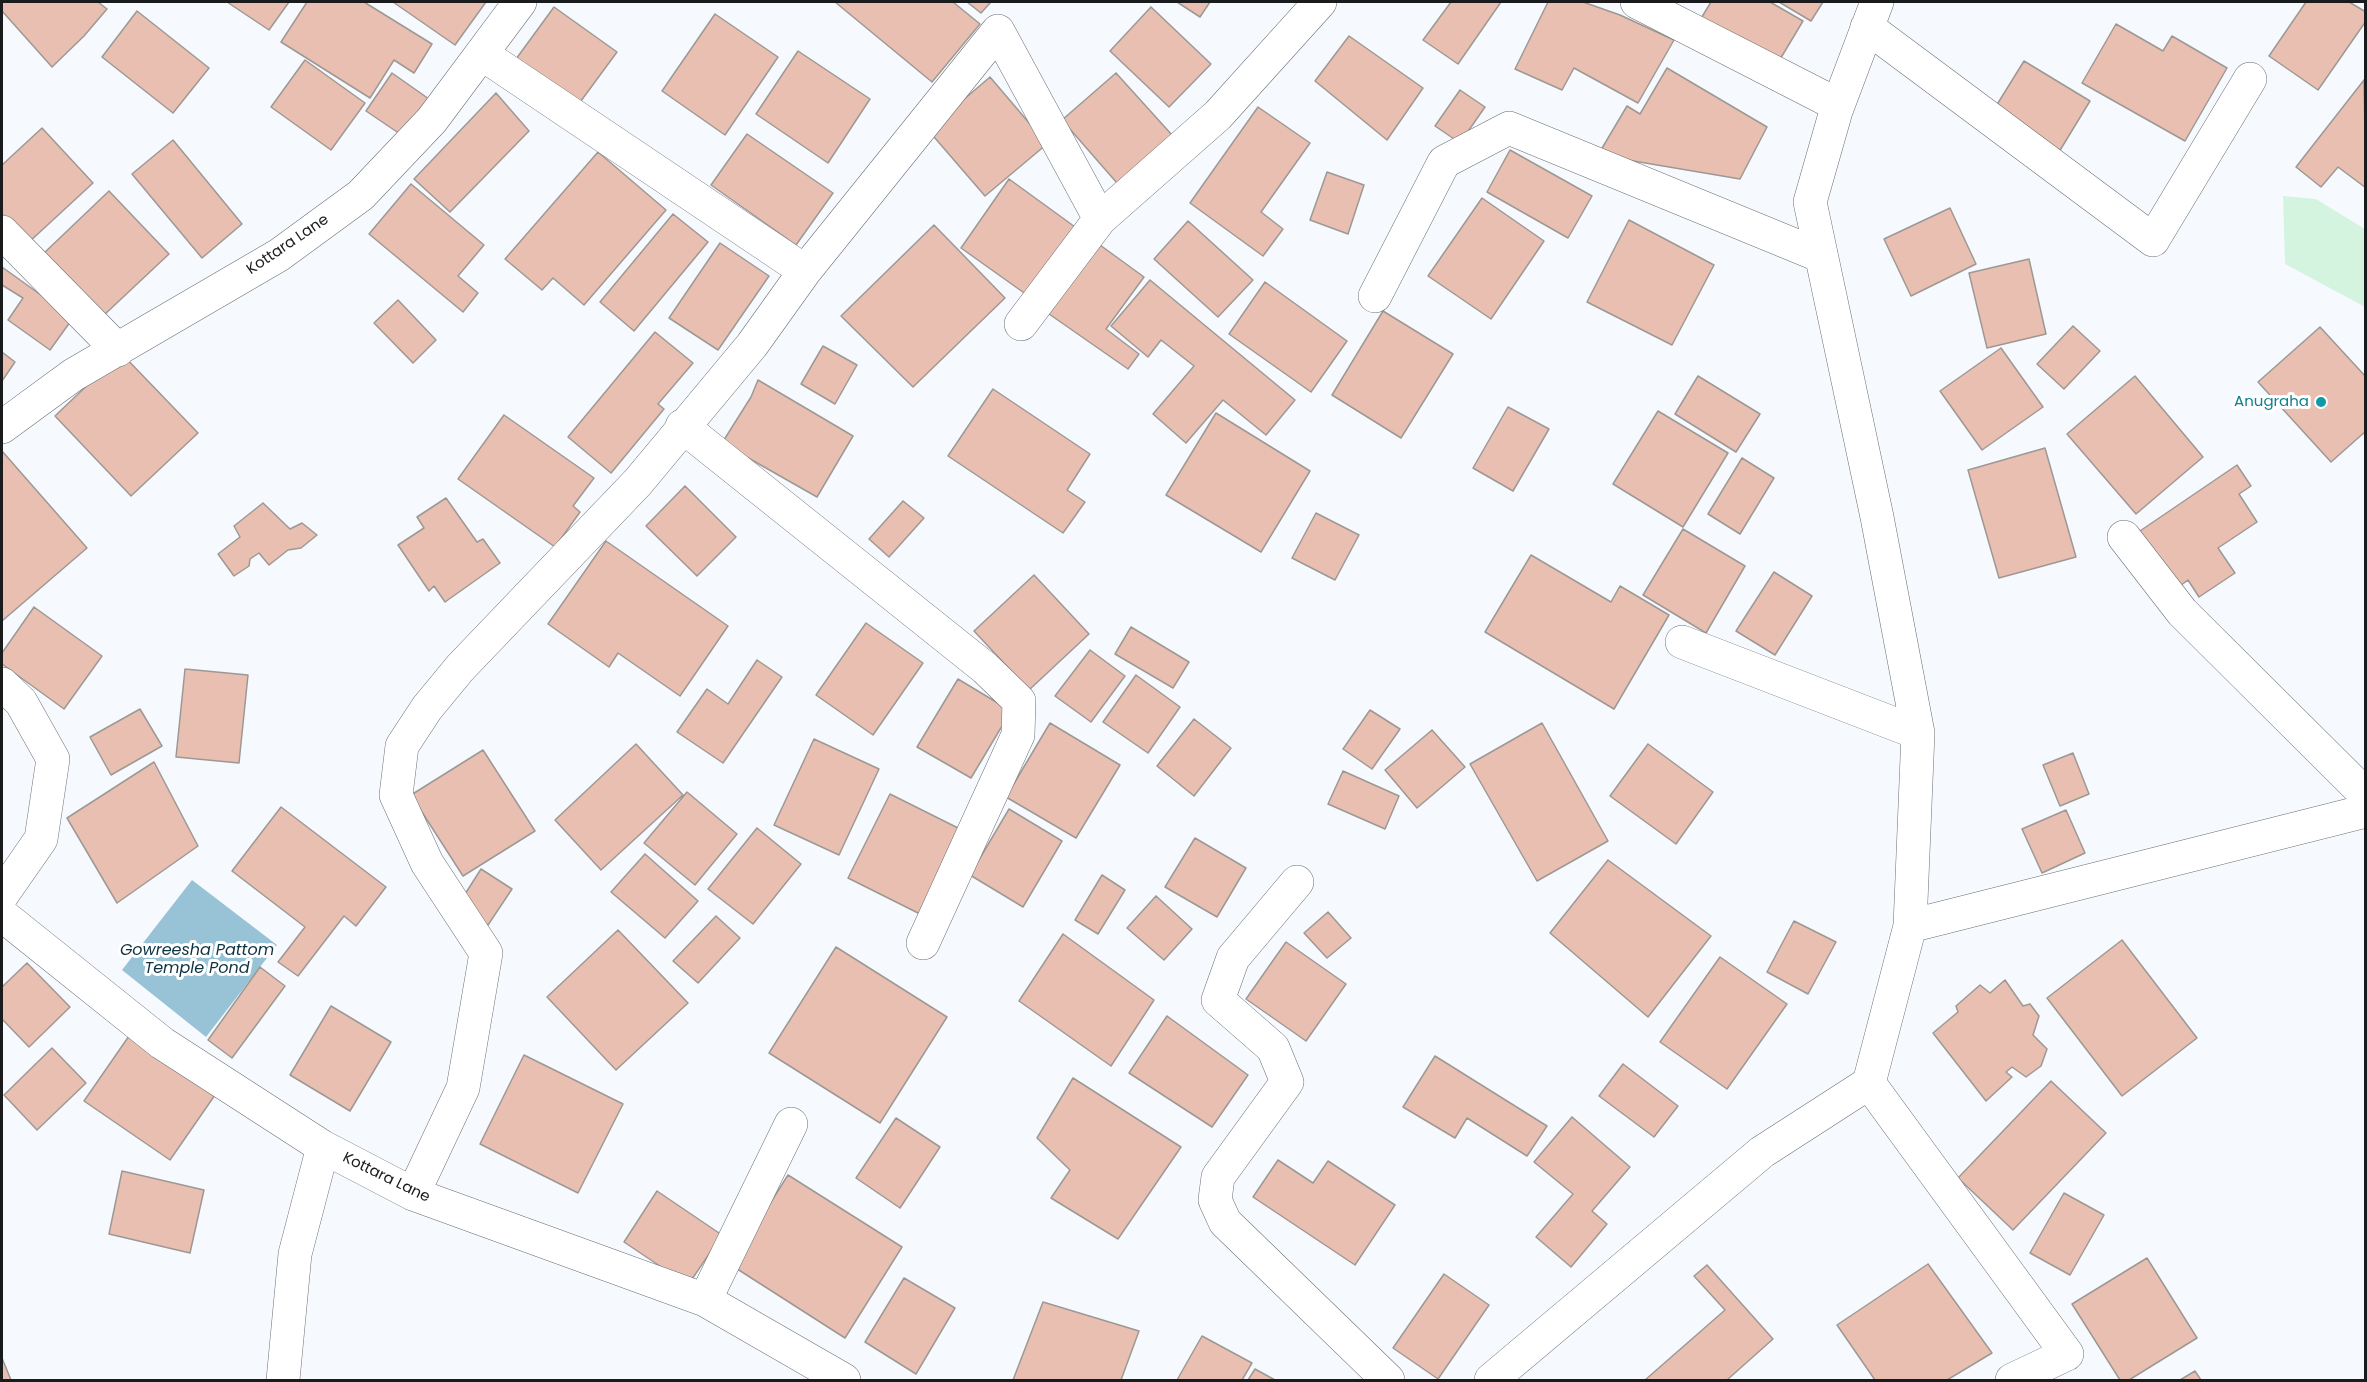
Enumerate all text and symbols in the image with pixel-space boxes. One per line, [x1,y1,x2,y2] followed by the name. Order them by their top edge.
[244,211,332,279] street label: Kottara Lane
[2234,393,2309,411] place label: Anugraha
[2314,395,2328,409] marker: Anugraha
[120,941,274,979] water label: Gowreesha Pattom Temple Pond
[339,1149,433,1207] street label: Kottara Lane

